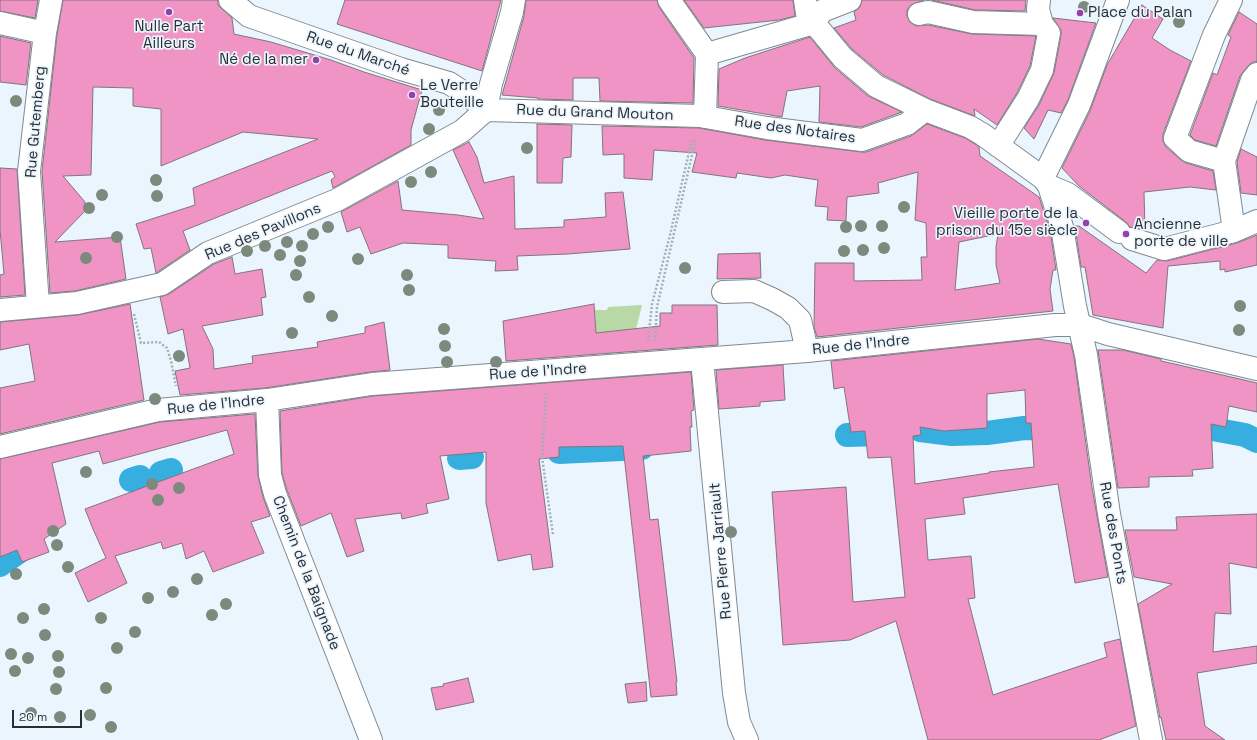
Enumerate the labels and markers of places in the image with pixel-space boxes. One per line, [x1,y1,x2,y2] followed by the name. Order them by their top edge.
[1088,4,1192,22] place label: Place du Palan
[164,7,174,17] marker: Nulle Part Ailleurs
[1075,8,1085,18] marker: Place du Palan
[134,18,204,53] place label: Nulle Part Ailleurs
[219,51,308,69] place label: Né de la mer
[311,55,321,65] marker: Né de la mer
[420,77,484,112] place label: Le Verre Bouteille
[407,90,417,100] marker: Le Verre Bouteille
[936,205,1078,240] place label: Vieille porte de la prison du 15e siècle
[1134,216,1228,251] place label: Ancienne porte de ville
[1081,218,1091,228] marker: Vieille porte de la prison du 15e siècle
[1121,229,1131,239] marker: Ancienne porte de ville

